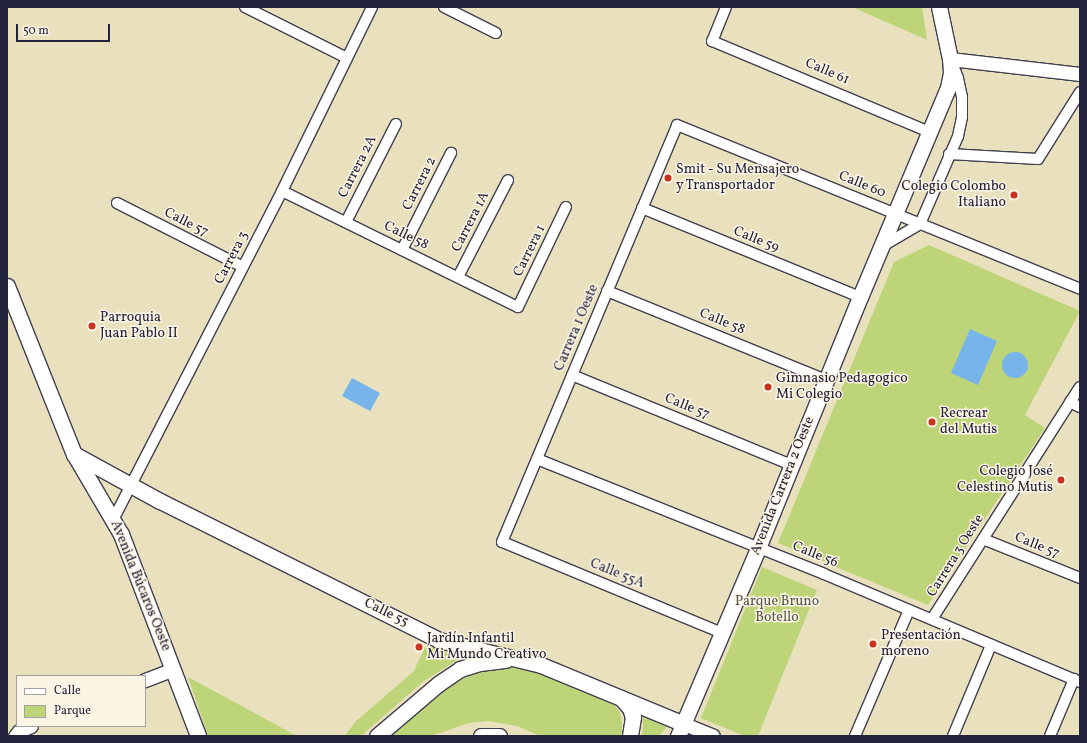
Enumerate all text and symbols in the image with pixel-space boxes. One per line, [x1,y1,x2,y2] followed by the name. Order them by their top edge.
[18,16,112,42] scale bar
[23,23,49,39] text: 50 m
[802,55,852,89] street label: Calle 61
[335,133,381,201] street label: Carrera 2A
[399,155,441,213] street label: Carrera 2
[676,162,800,194] place label: Smit - Su Mensajero y Transportador
[836,168,888,202] street label: Calle 60
[663,173,673,183] marker: Smit - Su Mensajero y Transportador
[902,179,1006,212] place label: Colegio Colombo Italiano
[449,189,493,255] street label: Carrera 1A
[1009,190,1019,200] marker: Colegio Colombo Italiano
[161,205,211,241] street label: Calle 57
[381,218,431,254] street label: Calle 58
[510,222,550,280] street label: Carrera 1
[731,223,781,257] street label: Calle 59
[212,229,252,287] street label: Carrera 3
[551,282,603,374] street label: Carrera 1 Oeste
[697,305,747,339] street label: Calle 58
[100,310,178,342] place label: Parroquia Juan Pablo II
[87,321,97,331] marker: Parroquia Juan Pablo II
[776,371,908,404] place label: Gimnasio Pedagogico Mi Colegio
[763,382,773,392] marker: Gimnasio Pedagogico Mi Colegio
[662,390,712,424] street label: Calle 57
[940,406,997,438] place label: Recrear del Mutis
[748,414,818,558] street label: Avenida Carrera 2 Oeste
[927,417,937,427] marker: Recrear del Mutis
[957,464,1053,496] place label: Colegio José Celestino Mutis
[1056,475,1066,485] marker: Colegio José Celestino Mutis
[924,512,988,600] street label: Carrera 3 Oeste
[106,518,174,654] street label: Avenida Búcaros Oeste
[1012,529,1062,563] street label: Calle 57
[790,538,840,572] street label: Calle 56
[587,555,647,593] street label: Calle 55A
[735,594,819,626] park label: Parque Bruno Botello
[361,595,411,631] street label: Calle 55
[881,628,961,660] place label: Presentación moreno
[427,631,546,664] place label: Jardín Infantil Mi Mundo Creativo
[868,639,878,649] marker: Presentación moreno
[414,642,424,652] marker: Jardín Infantil Mi Mundo Creativo
[16,675,146,727] legend
[54,683,81,699] text: Calle
[54,703,91,719] text: Parque

